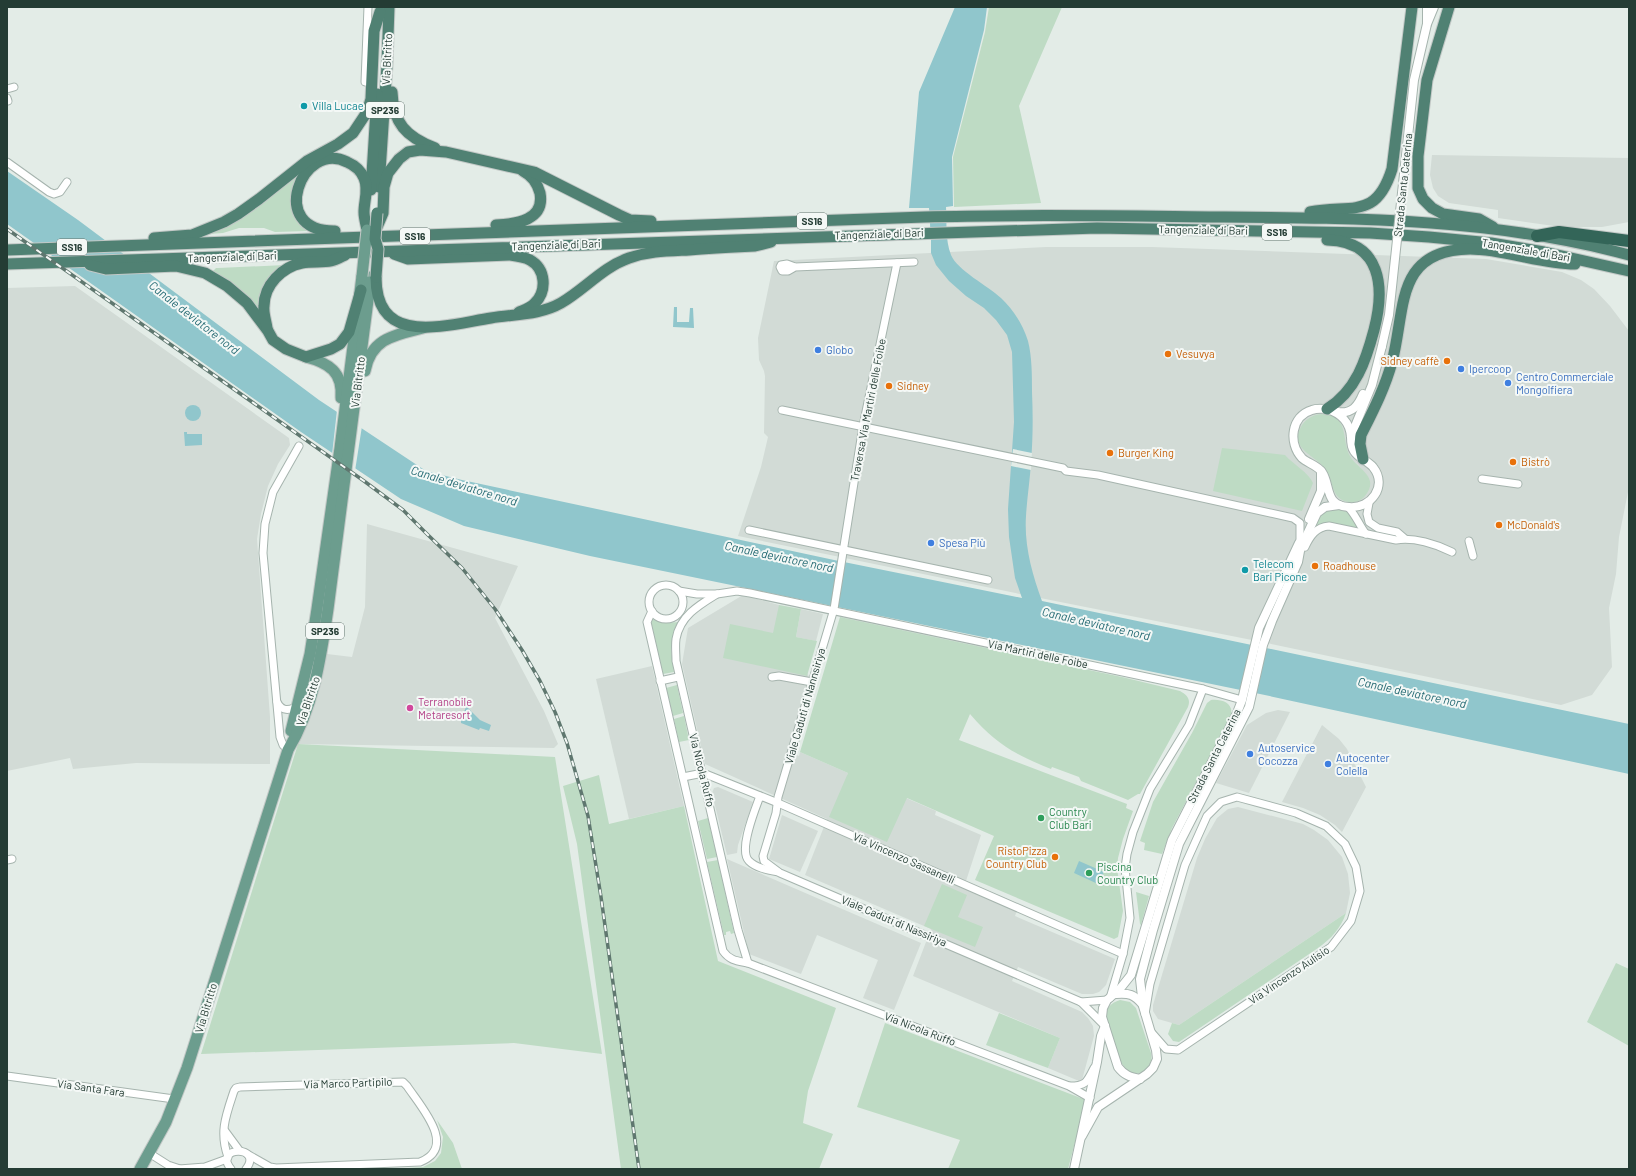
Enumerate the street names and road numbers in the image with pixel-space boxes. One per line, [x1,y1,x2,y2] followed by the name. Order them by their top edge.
[379,33,394,85] street label: Via Bitritto
[366,102,404,118] road number: SP236
[1391,133,1414,237] street label: Strada Santa Caterina
[797,213,827,229] road number: SS16
[1158,222,1248,237] street label: Tangenziale di Bari
[1262,224,1292,240] road number: SS16
[834,225,924,242] street label: Tangenziale di Bari
[400,228,430,244] road number: SS16
[1481,235,1571,264] street label: Tangenziale di Bari
[511,236,601,253] street label: Tangenziale di Bari
[57,239,87,255] road number: SS16
[187,248,277,265] street label: Tangenziale di Bari
[847,337,888,482] street label: Traversa Via Martiri delle Foibe
[348,356,367,408] street label: Via Bitritto
[306,623,344,639] road number: SP236
[987,637,1089,670] street label: Via Martiri delle Foibe
[782,646,827,765] street label: Viale Caduti di Nannsiriya
[293,674,322,727] street label: Via Bitritto
[1184,707,1243,805] street label: Strada Santa Caterina
[687,732,718,808] street label: Via Nicola Ruffo
[851,829,957,886] street label: Via Vincenzo Sassanelli
[840,892,949,949] street label: Viale Caduti di Nassiriya
[1246,943,1332,1006] street label: Via Vincenzo Aulisio
[192,981,219,1034] street label: Via Bitritto
[883,1009,958,1048] street label: Via Nicola Ruffo
[303,1074,393,1091] street label: Via Marco Partipilo
[56,1076,126,1099] street label: Via Santa Fara

